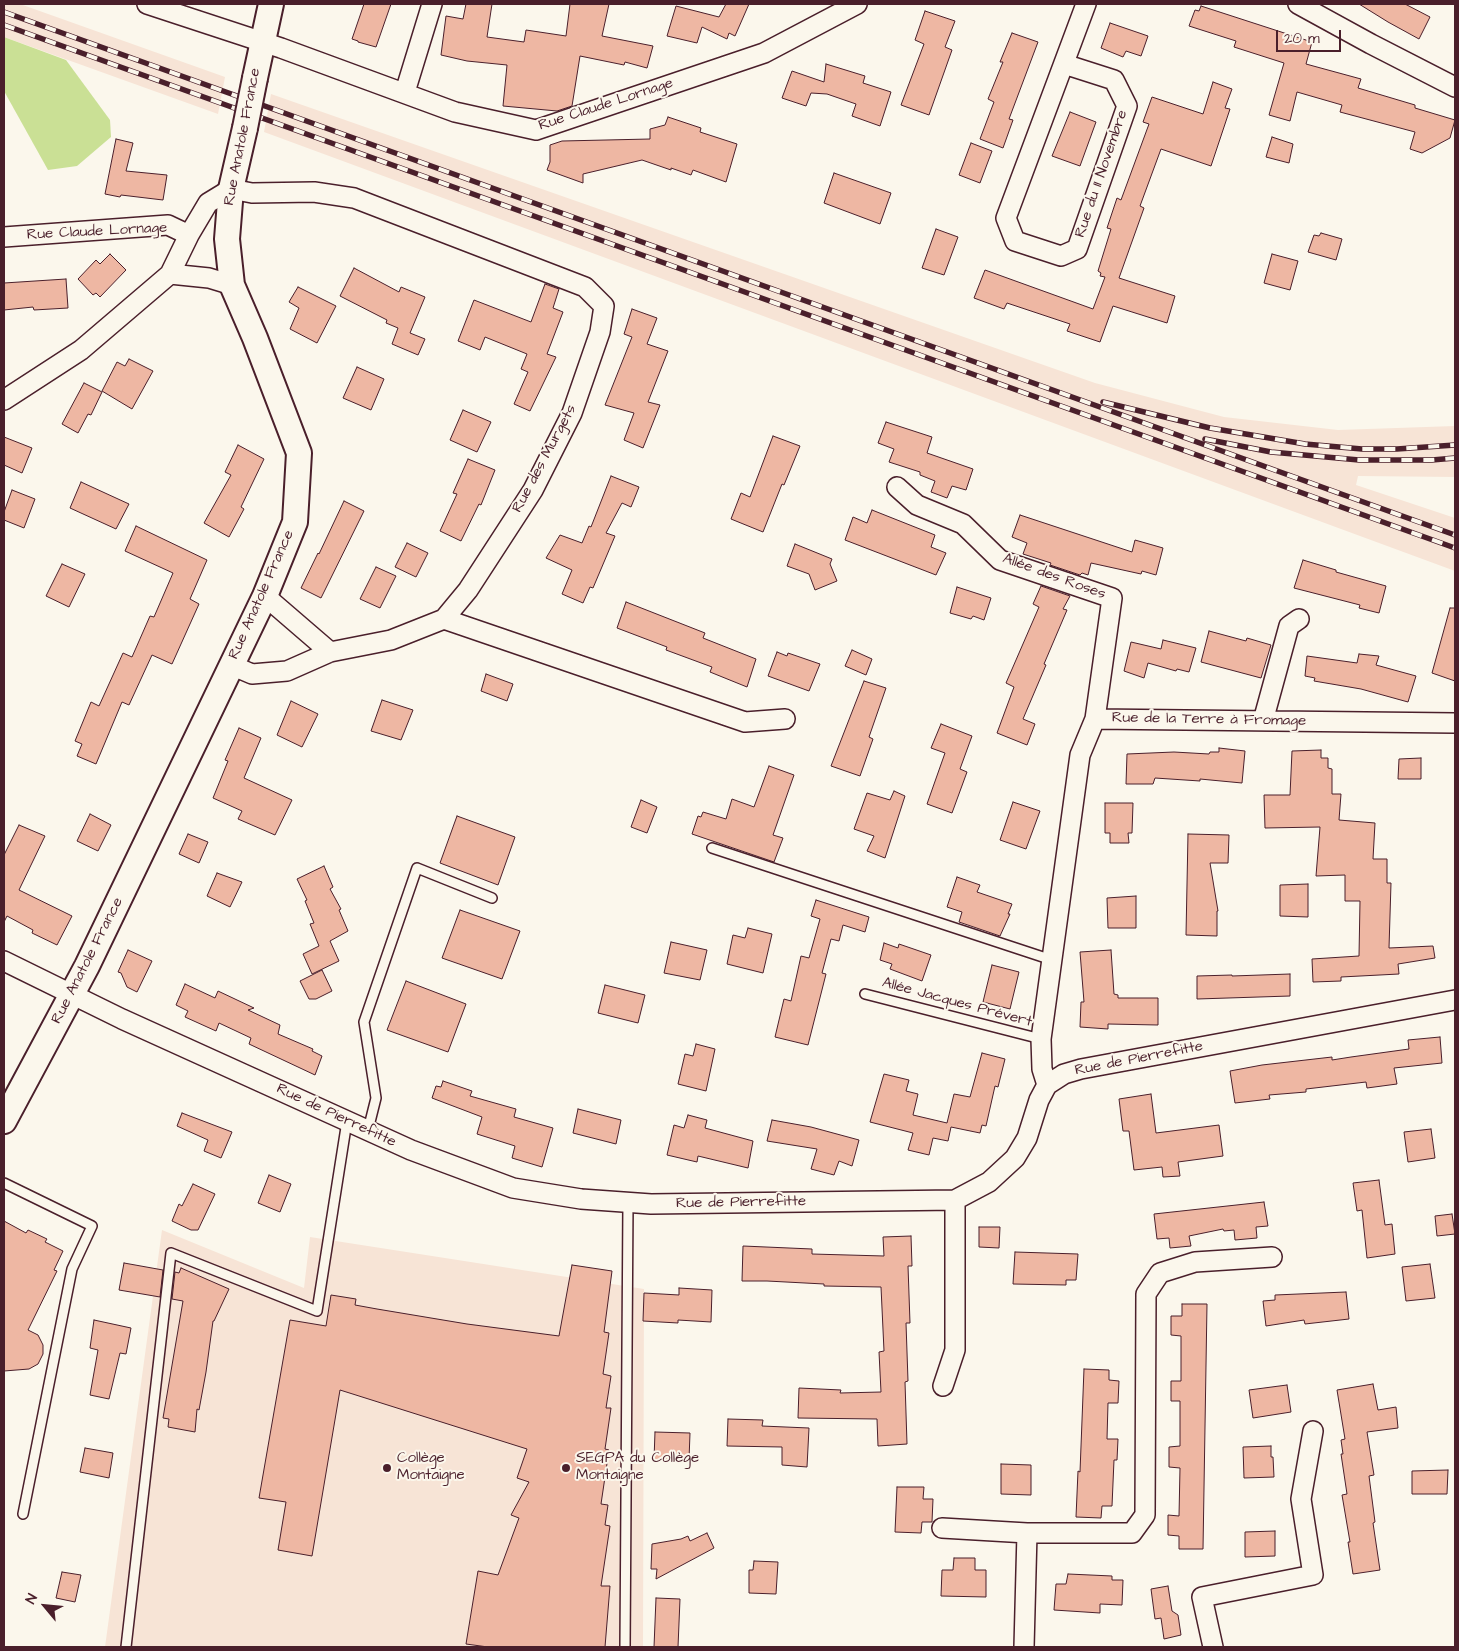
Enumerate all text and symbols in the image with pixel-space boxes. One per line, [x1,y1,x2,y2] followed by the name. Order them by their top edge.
[1279,20,1344,52] scale bar
[1284,28,1320,49] text: 20 m
[221,67,265,207] street label: Rue Anatole France
[536,75,676,135] street label: Rue Claude Lornage
[1072,108,1132,240] street label: Rue du 11 Novembre
[26,219,168,245] street label: Rue Claude Lornage
[509,402,581,516] street label: Rue des Murgets
[225,528,299,662] street label: Rue Anatole France
[1000,550,1108,604] street label: Allée des Roses
[1112,709,1306,731] street label: Rue de la Terre à Fromage
[48,895,128,1027] street label: Rue Anatole France
[880,974,1034,1032] street label: Allée Jacques Prévert
[1073,1038,1205,1080] street label: Rue de Pierrefitte
[273,1080,399,1152] street label: Rue de Pierrefitte
[676,1193,806,1213] street label: Rue de Pierrefitte
[397,1450,465,1485] place label: Collège Montaigne
[576,1450,699,1485] place label: SEGPA du Collège Montaigne
[381,1462,393,1474] marker: Collège Montaigne
[560,1462,572,1474] marker: SEGPA du Collège Montaigne
[20,1581,70,1631] north arrow
[21,1590,43,1608] text: N

